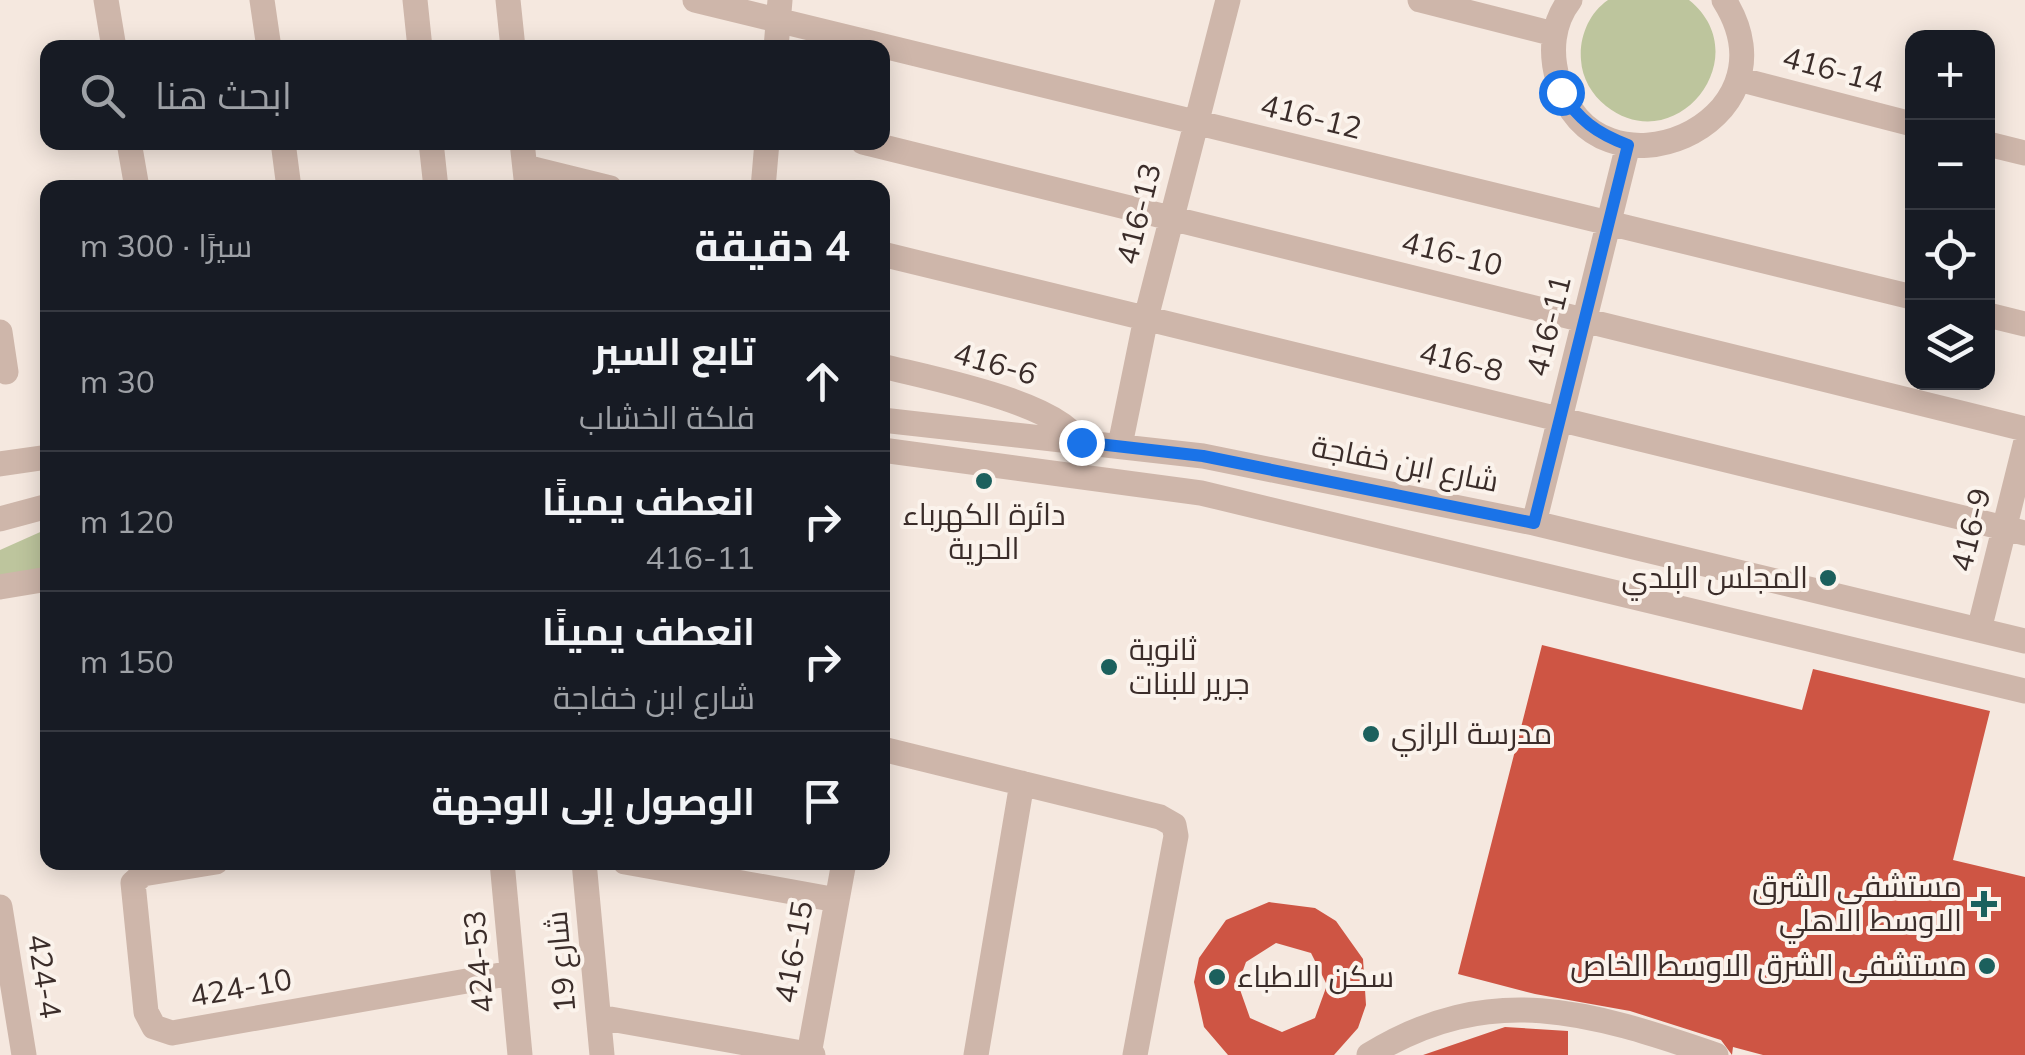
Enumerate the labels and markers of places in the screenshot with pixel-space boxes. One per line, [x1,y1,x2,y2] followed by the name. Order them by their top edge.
[973,470,995,492] marker: دائرة الكهرباء الحرية
[903,495,1065,567] place label: دائرة الكهرباء الحرية
[1622,558,1808,601] place label: المجلس البلدي
[1817,567,1839,589] marker: المجلس البلدي
[1129,630,1250,702] place label: ثانوية جرير للبنات
[1098,656,1120,678] marker: ثانوية جرير للبنات
[1391,714,1552,757] place label: مدرسة الرازي
[1360,723,1382,745] marker: مدرسة الرازي
[1752,867,1962,944] place label: مستشفى الشرق الاوسط الاهلي
[1971,891,1997,917] marker: مستشفى الشرق الاوسط الاهلي
[1570,946,1967,984] place label: مستشفى الشرق الاوسط الخاص
[1976,955,1998,977] marker: مستشفى الشرق الاوسط الخاص
[1237,957,1394,995] place label: سكن الاطباء
[1206,966,1228,988] marker: سكن الاطباء

